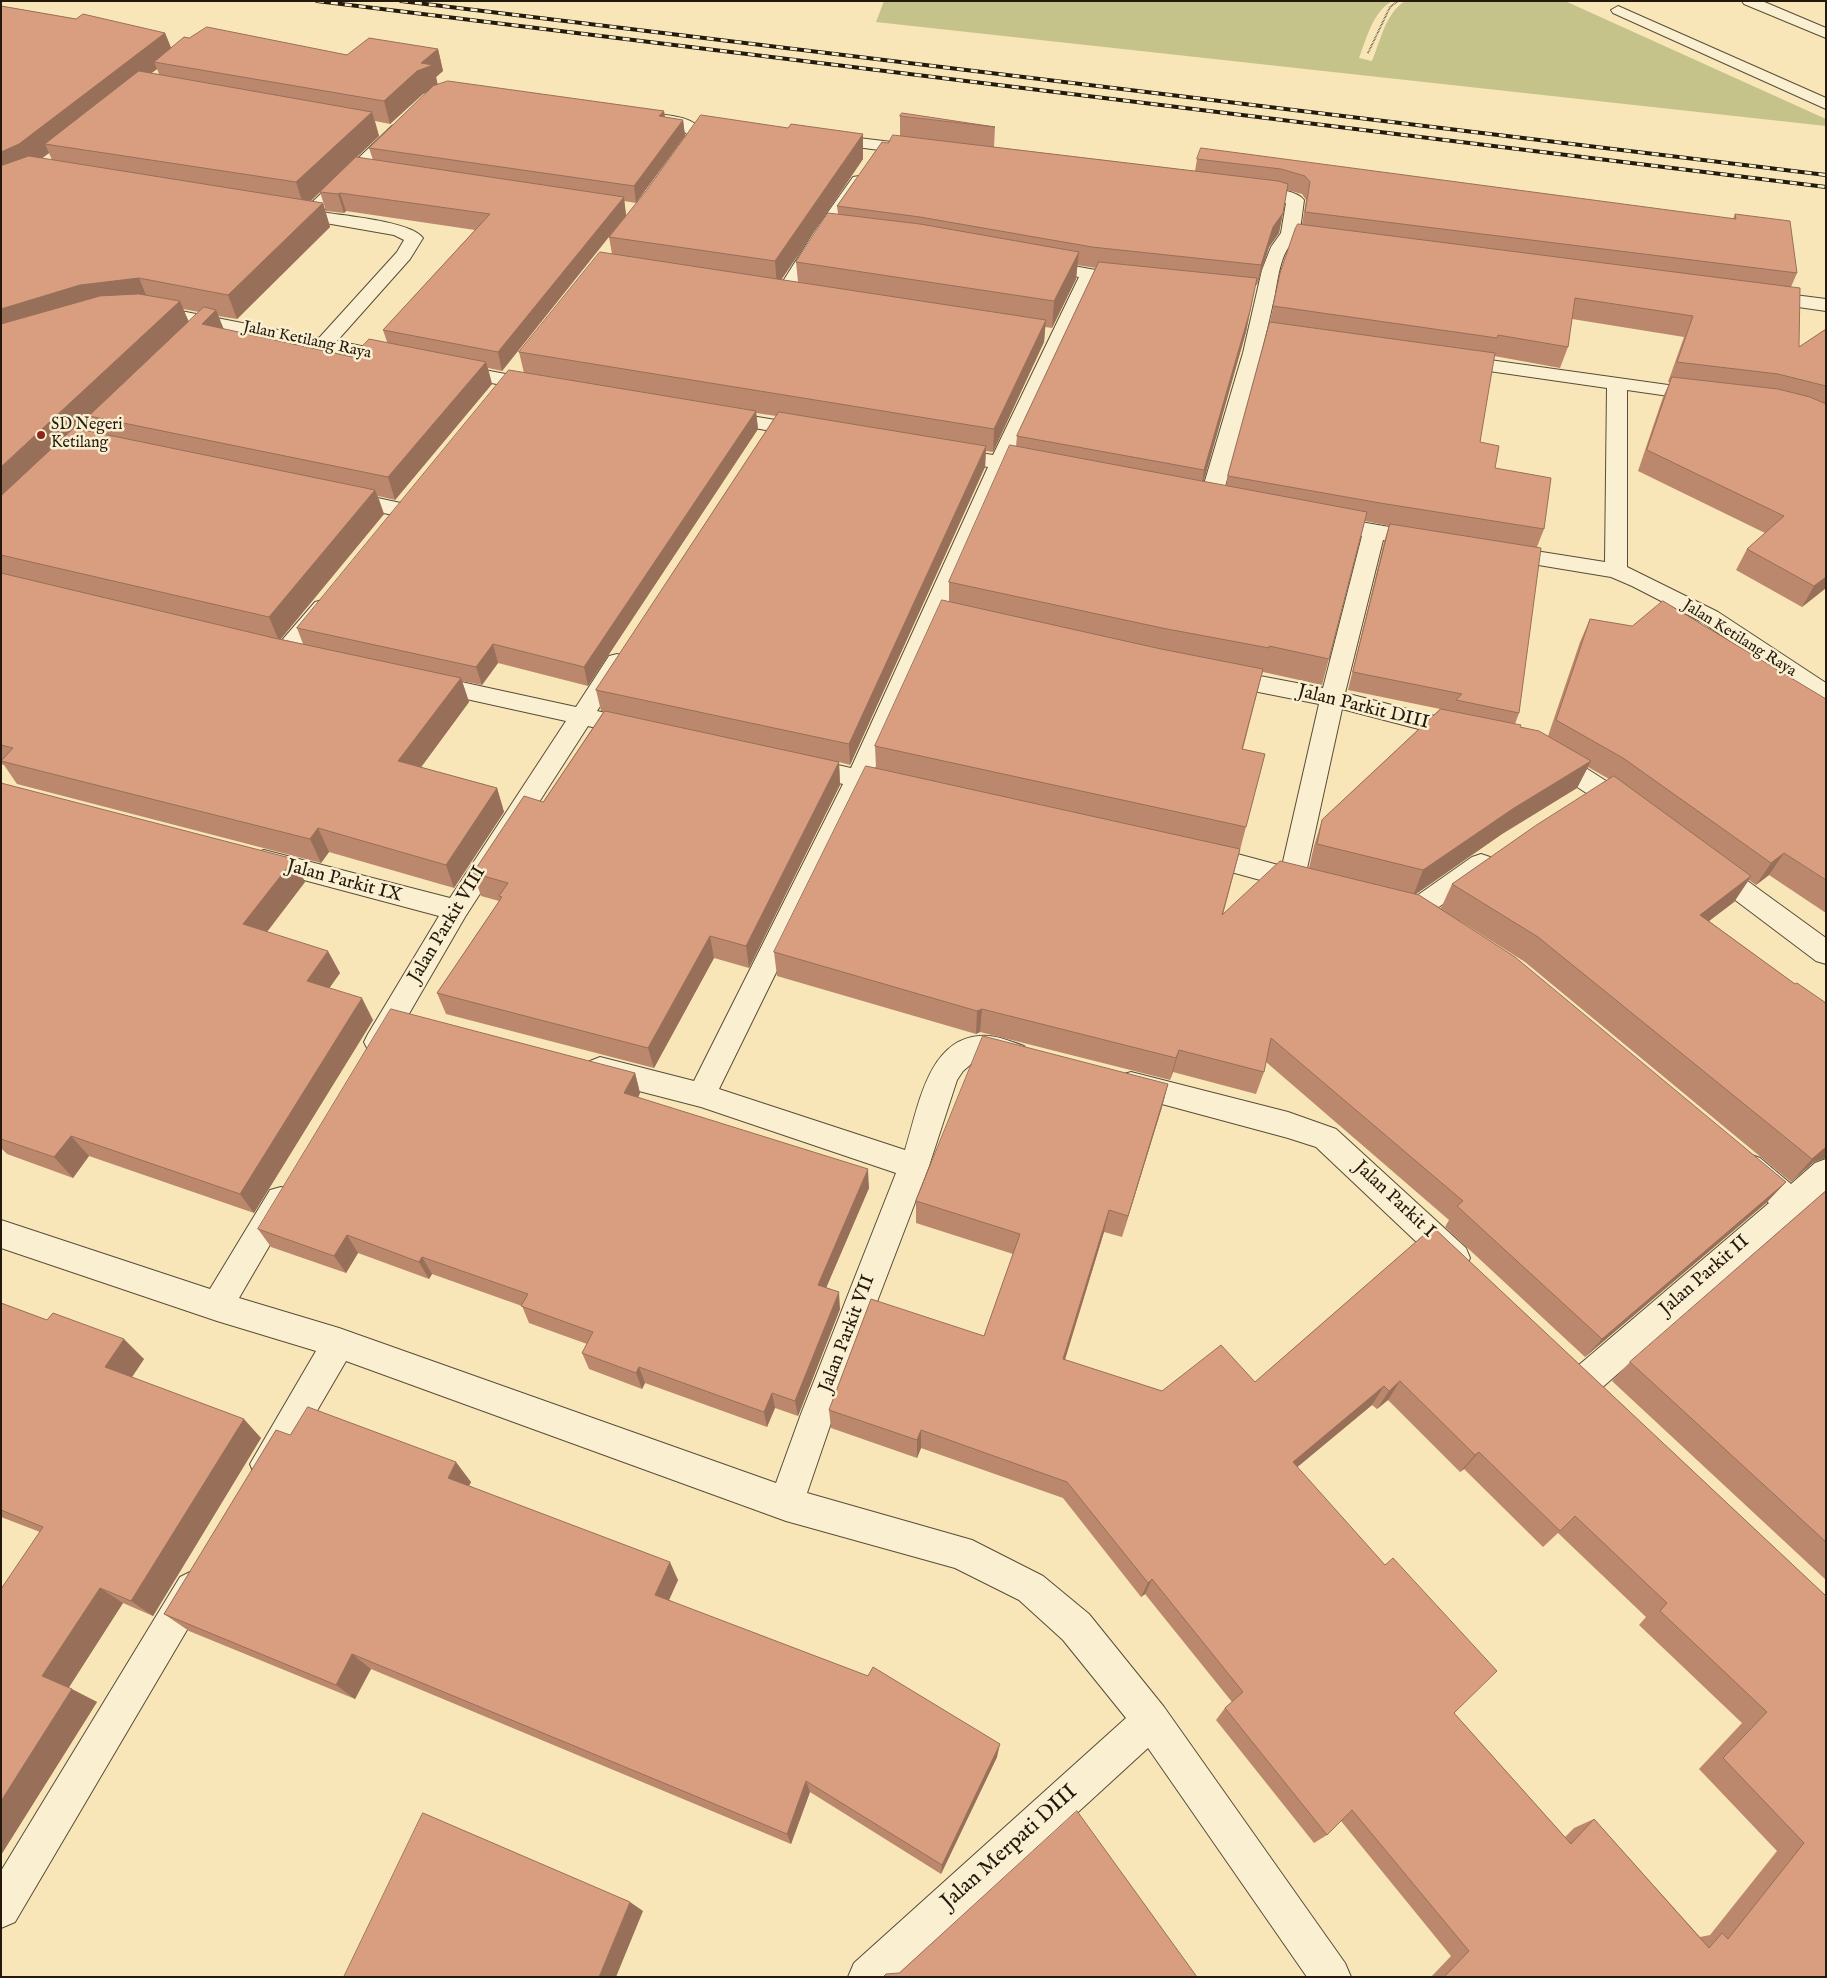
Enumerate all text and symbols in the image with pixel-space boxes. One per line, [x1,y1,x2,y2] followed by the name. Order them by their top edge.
[241,318,373,364] street label: Jalan Ketilang Raya
[51,416,122,454] place label: SD Negeri Ketilang
[35,429,47,441] marker: SD Negeri Ketilang
[1679,596,1799,682] street label: Jalan Ketilang Raya
[1295,681,1431,735] street label: Jalan Parkit DIII
[284,856,404,908] street label: Jalan Parkit IX
[404,863,492,987] street label: Jalan Parkit VIII
[1349,1156,1439,1244] street label: Jalan Parkit I
[1656,1231,1754,1321] street label: Jalan Parkit II
[815,1272,881,1396] street label: Jalan Parkit VII
[936,1780,1084,1916] street label: Jalan Merpati DIII

